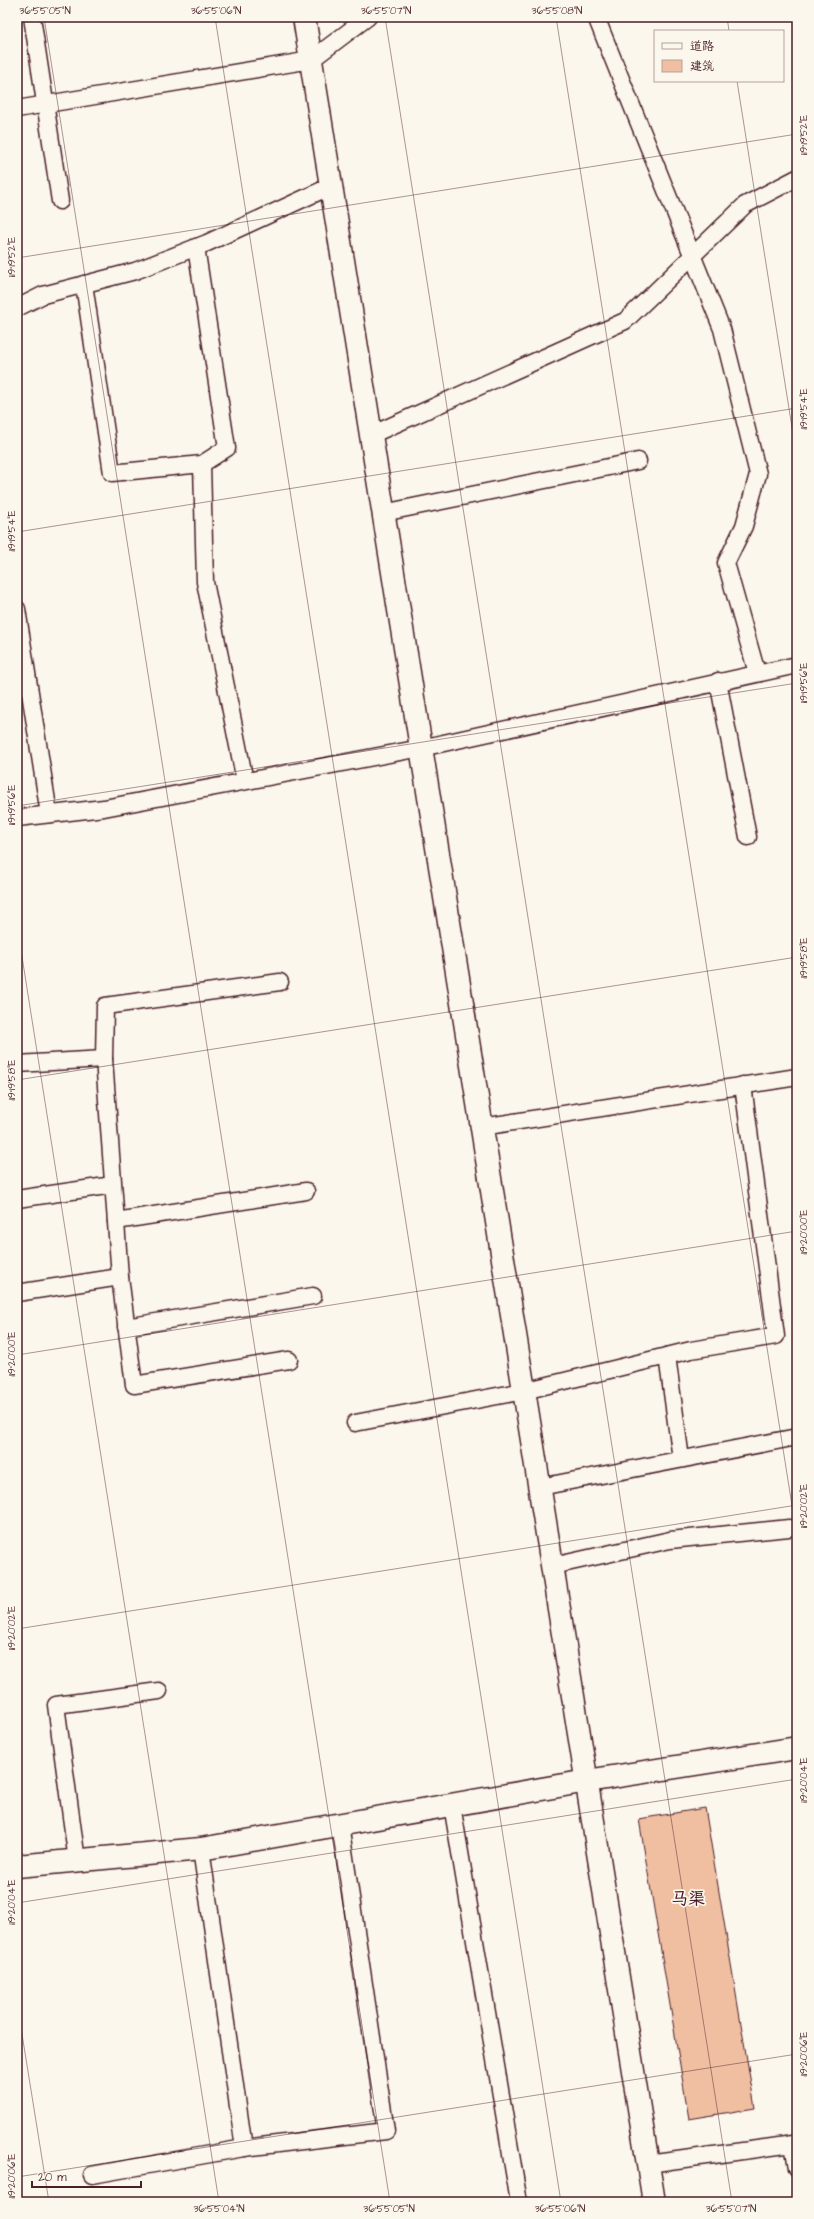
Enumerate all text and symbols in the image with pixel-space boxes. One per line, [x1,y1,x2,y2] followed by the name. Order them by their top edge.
[19,4,71,18] text: 36°55'05"N
[191,4,241,18] text: 36°55'06"N
[361,4,411,18] text: 36°55'07"N
[532,4,582,18] text: 36°55'08"N
[654,30,784,82] legend
[690,38,714,55] text: 道路
[690,58,714,75] text: 建筑
[797,115,811,155] text: 119°19'52"E
[5,237,19,277] text: 119°19'52"E
[797,388,811,430] text: 119°19'54"E
[5,510,19,552] text: 119°19'54"E
[797,663,811,703] text: 119°19'56"E
[5,785,19,825] text: 119°19'56"E
[797,937,811,978] text: 119°19'58"E
[5,1059,19,1100] text: 119°19'58"E
[797,1209,811,1255] text: 119°20'00"E
[5,1331,19,1377] text: 119°20'00"E
[797,1484,811,1528] text: 119°20'02"E
[5,1606,19,1650] text: 119°20'02"E
[797,1757,811,1803] text: 119°20'04"E
[5,1879,19,1925] text: 119°20'04"E
[671,1887,705,1911] district label: 马渠
[797,2031,811,2076] text: 119°20'06"E
[5,2153,19,2198] text: 119°20'06"E
[32,2163,141,2189] scale bar
[38,2169,67,2186] text: 20 m
[193,2202,245,2216] text: 36°55'04"N
[363,2202,415,2216] text: 36°55'05"N
[535,2202,585,2216] text: 36°55'06"N
[706,2202,756,2216] text: 36°55'07"N

